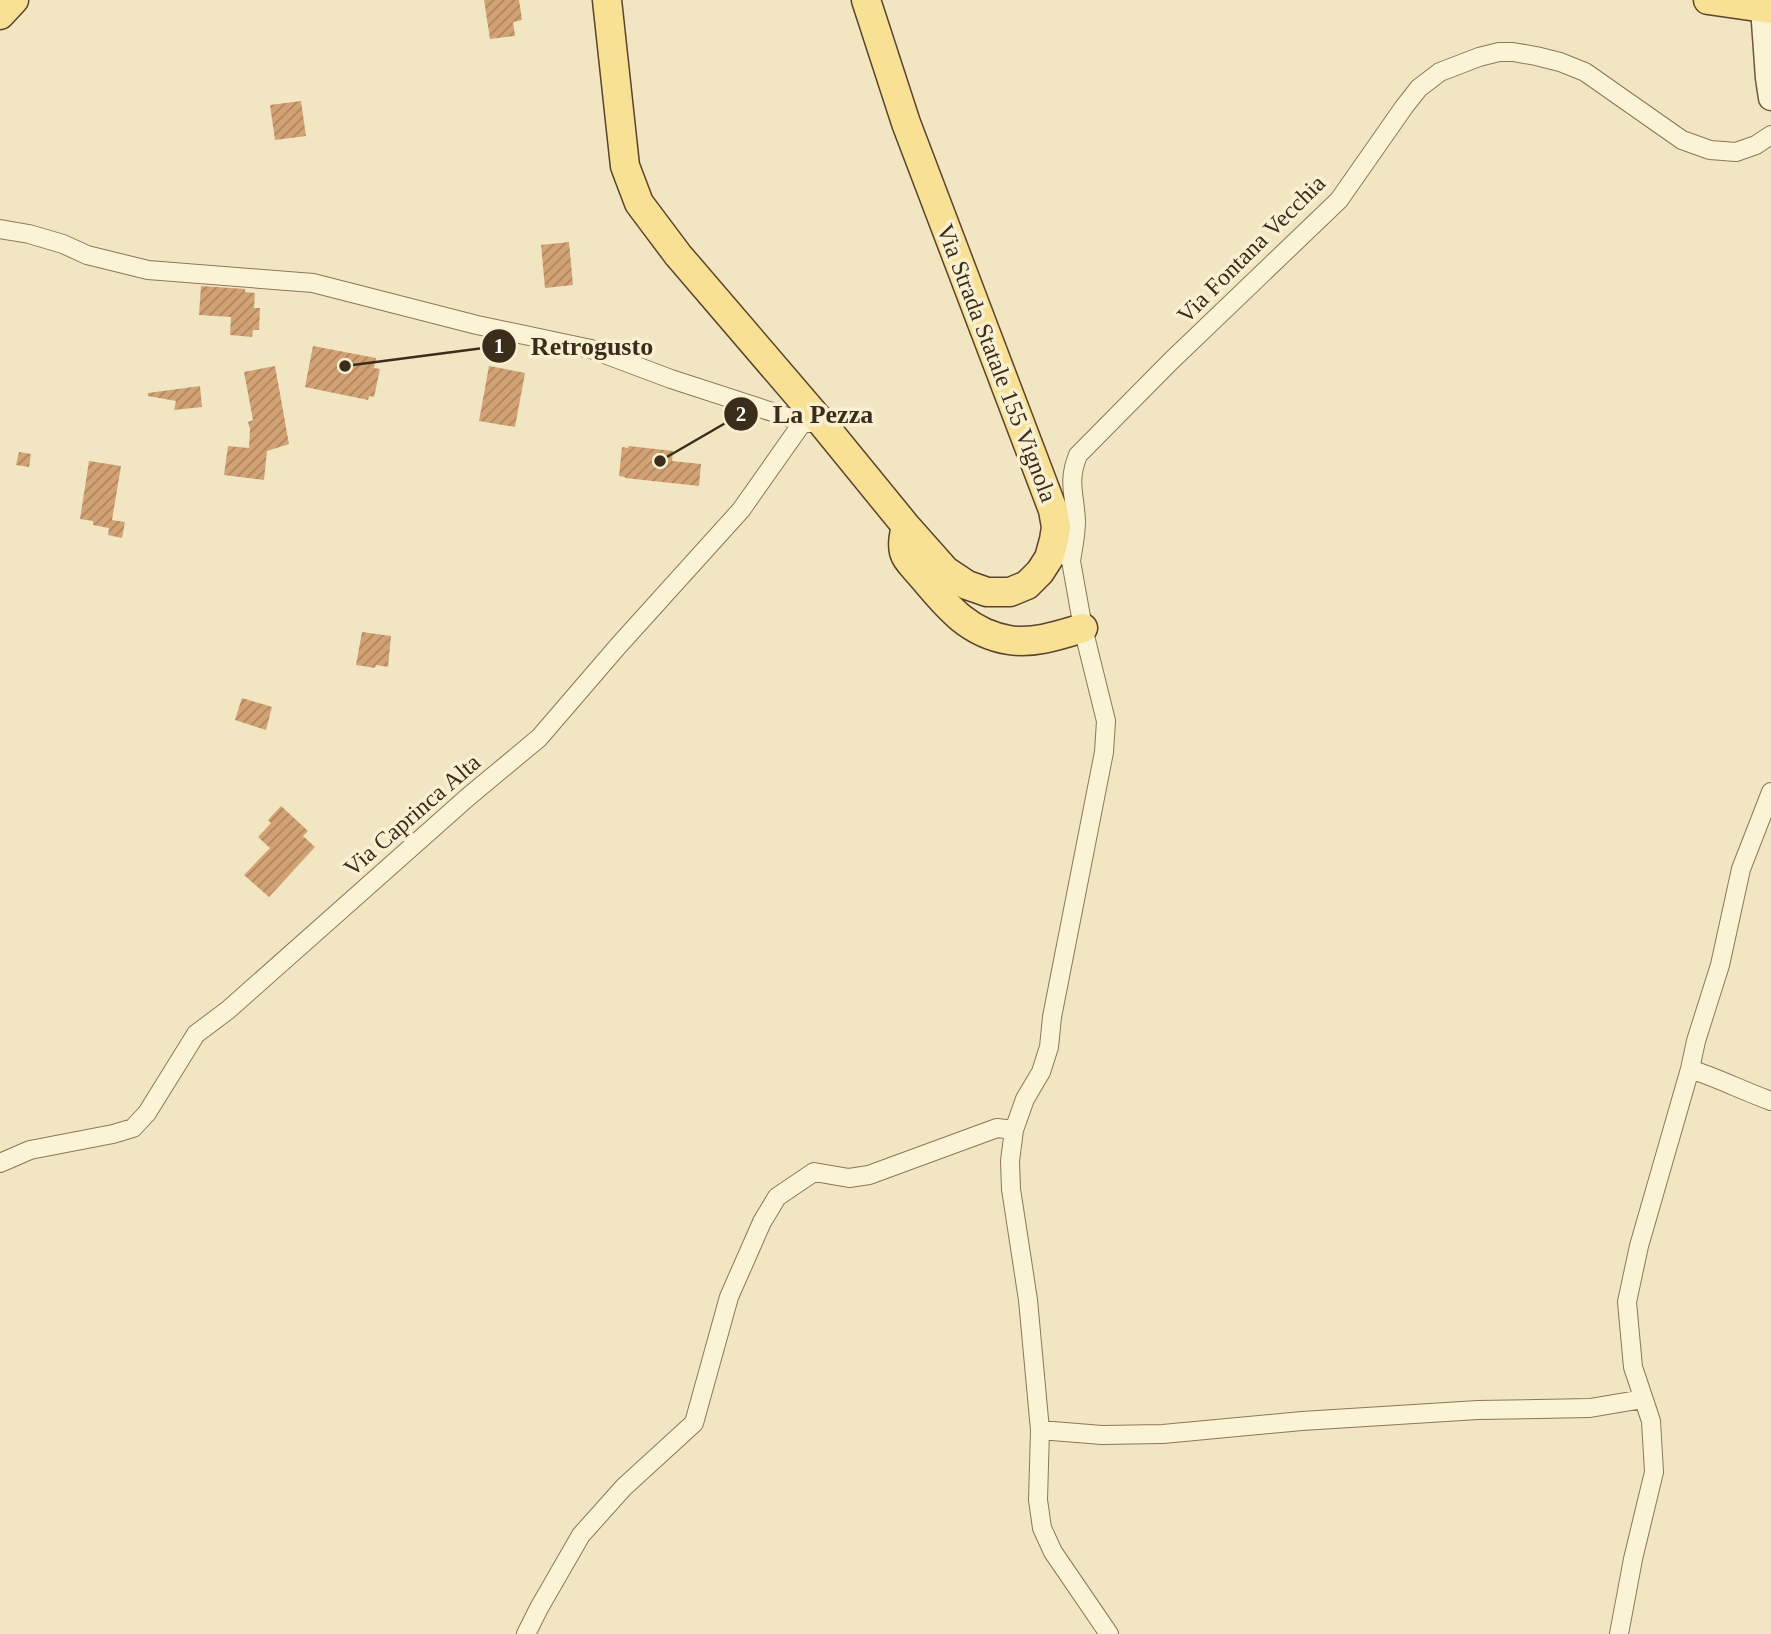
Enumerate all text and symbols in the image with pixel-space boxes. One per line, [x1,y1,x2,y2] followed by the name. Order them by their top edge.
[1172,170,1330,328] street label: Via Fontana Vecchia
[932,221,1062,506] street label: Via Strada Statale 155 Vignola
[482,322,667,369] callout: Retrogusto
[531,332,653,361] text: Retrogusto
[494,334,504,358] text: 1
[724,390,887,437] callout: La Pezza
[773,400,873,429] text: La Pezza
[736,402,746,426] text: 2
[339,749,486,881] street label: Via Caprinca Alta

